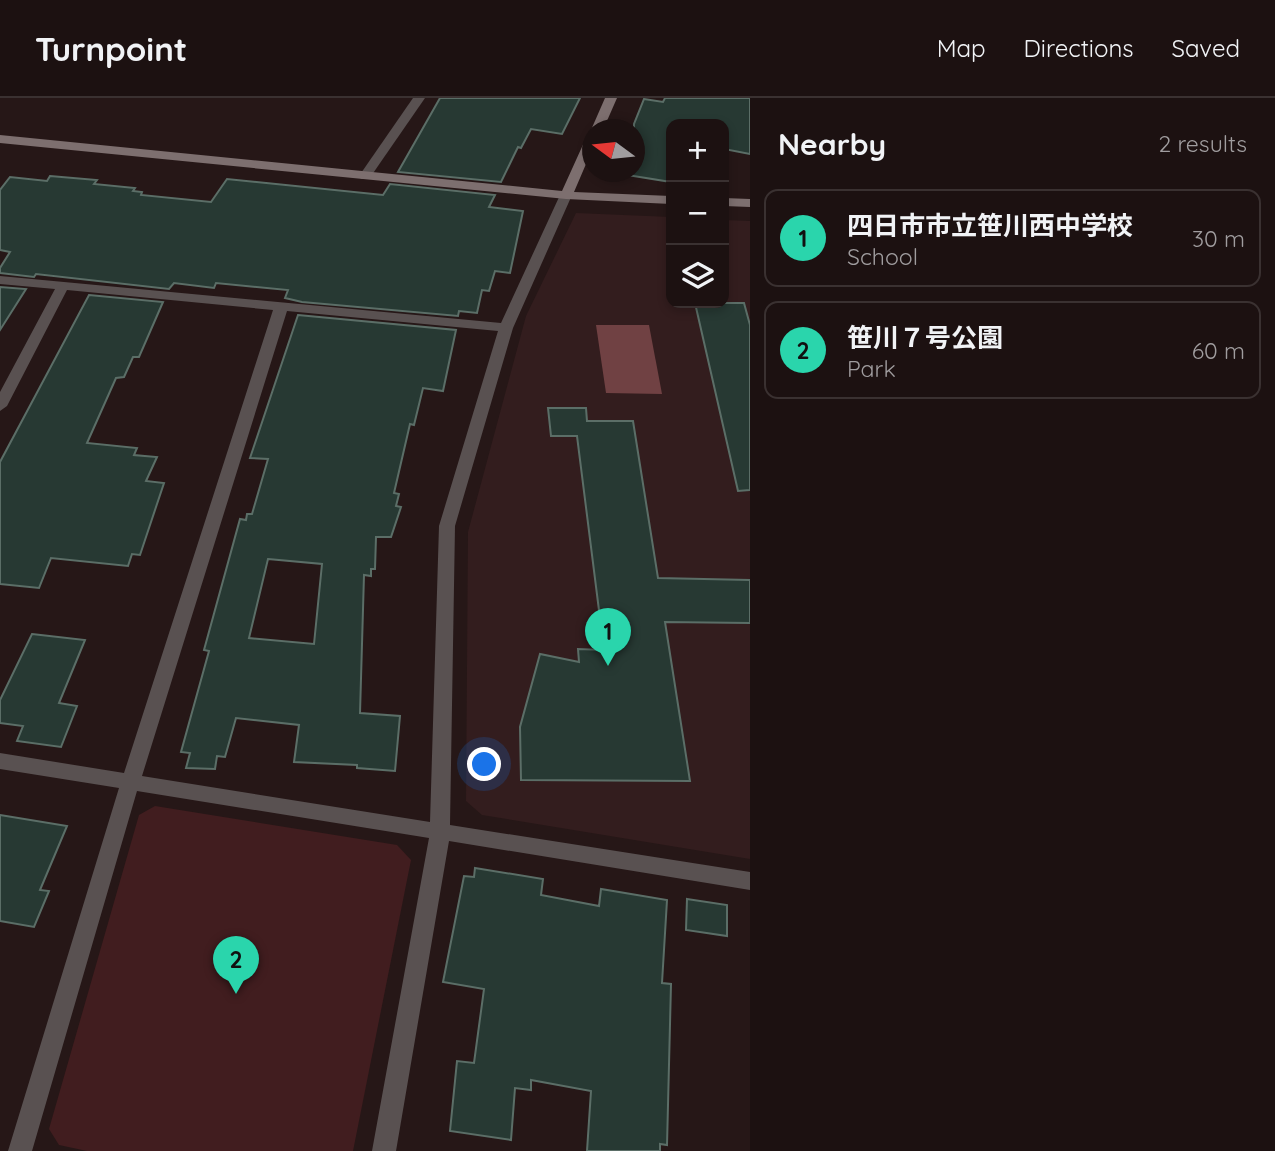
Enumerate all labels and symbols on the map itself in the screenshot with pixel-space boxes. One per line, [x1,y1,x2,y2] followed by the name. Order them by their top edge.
[582,119,645,182] north arrow
[585,608,631,666] pin: 1
[467,747,501,781] your location
[213,936,259,994] pin: 2

